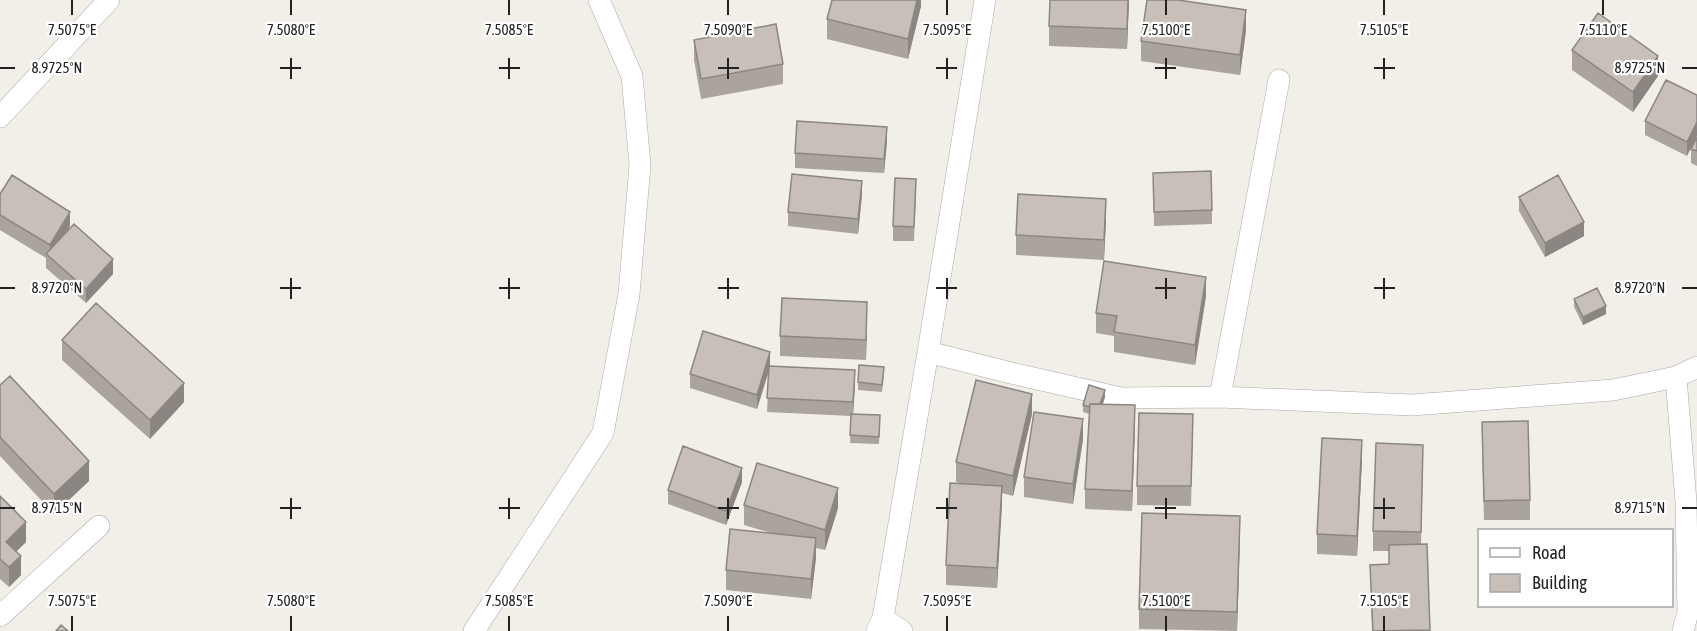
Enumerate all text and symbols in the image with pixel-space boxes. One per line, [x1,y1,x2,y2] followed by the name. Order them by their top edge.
[48,21,97,38] text: 7.5075°E
[267,21,316,38] text: 7.5080°E
[485,21,534,38] text: 7.5085°E
[704,21,753,38] text: 7.5090°E
[923,21,972,38] text: 7.5095°E
[1142,21,1191,38] text: 7.5100°E
[1360,21,1409,38] text: 7.5105°E
[1579,21,1628,38] text: 7.5110°E
[32,59,82,76] text: 8.9725°N
[1615,59,1665,76] text: 8.9725°N
[32,279,82,296] text: 8.9720°N
[1615,279,1665,296] text: 8.9720°N
[32,499,82,516] text: 8.9715°N
[1615,499,1665,516] text: 8.9715°N
[1478,529,1673,607] legend
[1532,542,1566,563] text: Road
[1532,572,1587,593] text: Building
[48,592,97,609] text: 7.5075°E
[267,592,316,609] text: 7.5080°E
[485,592,534,609] text: 7.5085°E
[704,592,753,609] text: 7.5090°E
[923,592,972,609] text: 7.5095°E
[1142,592,1191,609] text: 7.5100°E
[1360,592,1409,609] text: 7.5105°E

